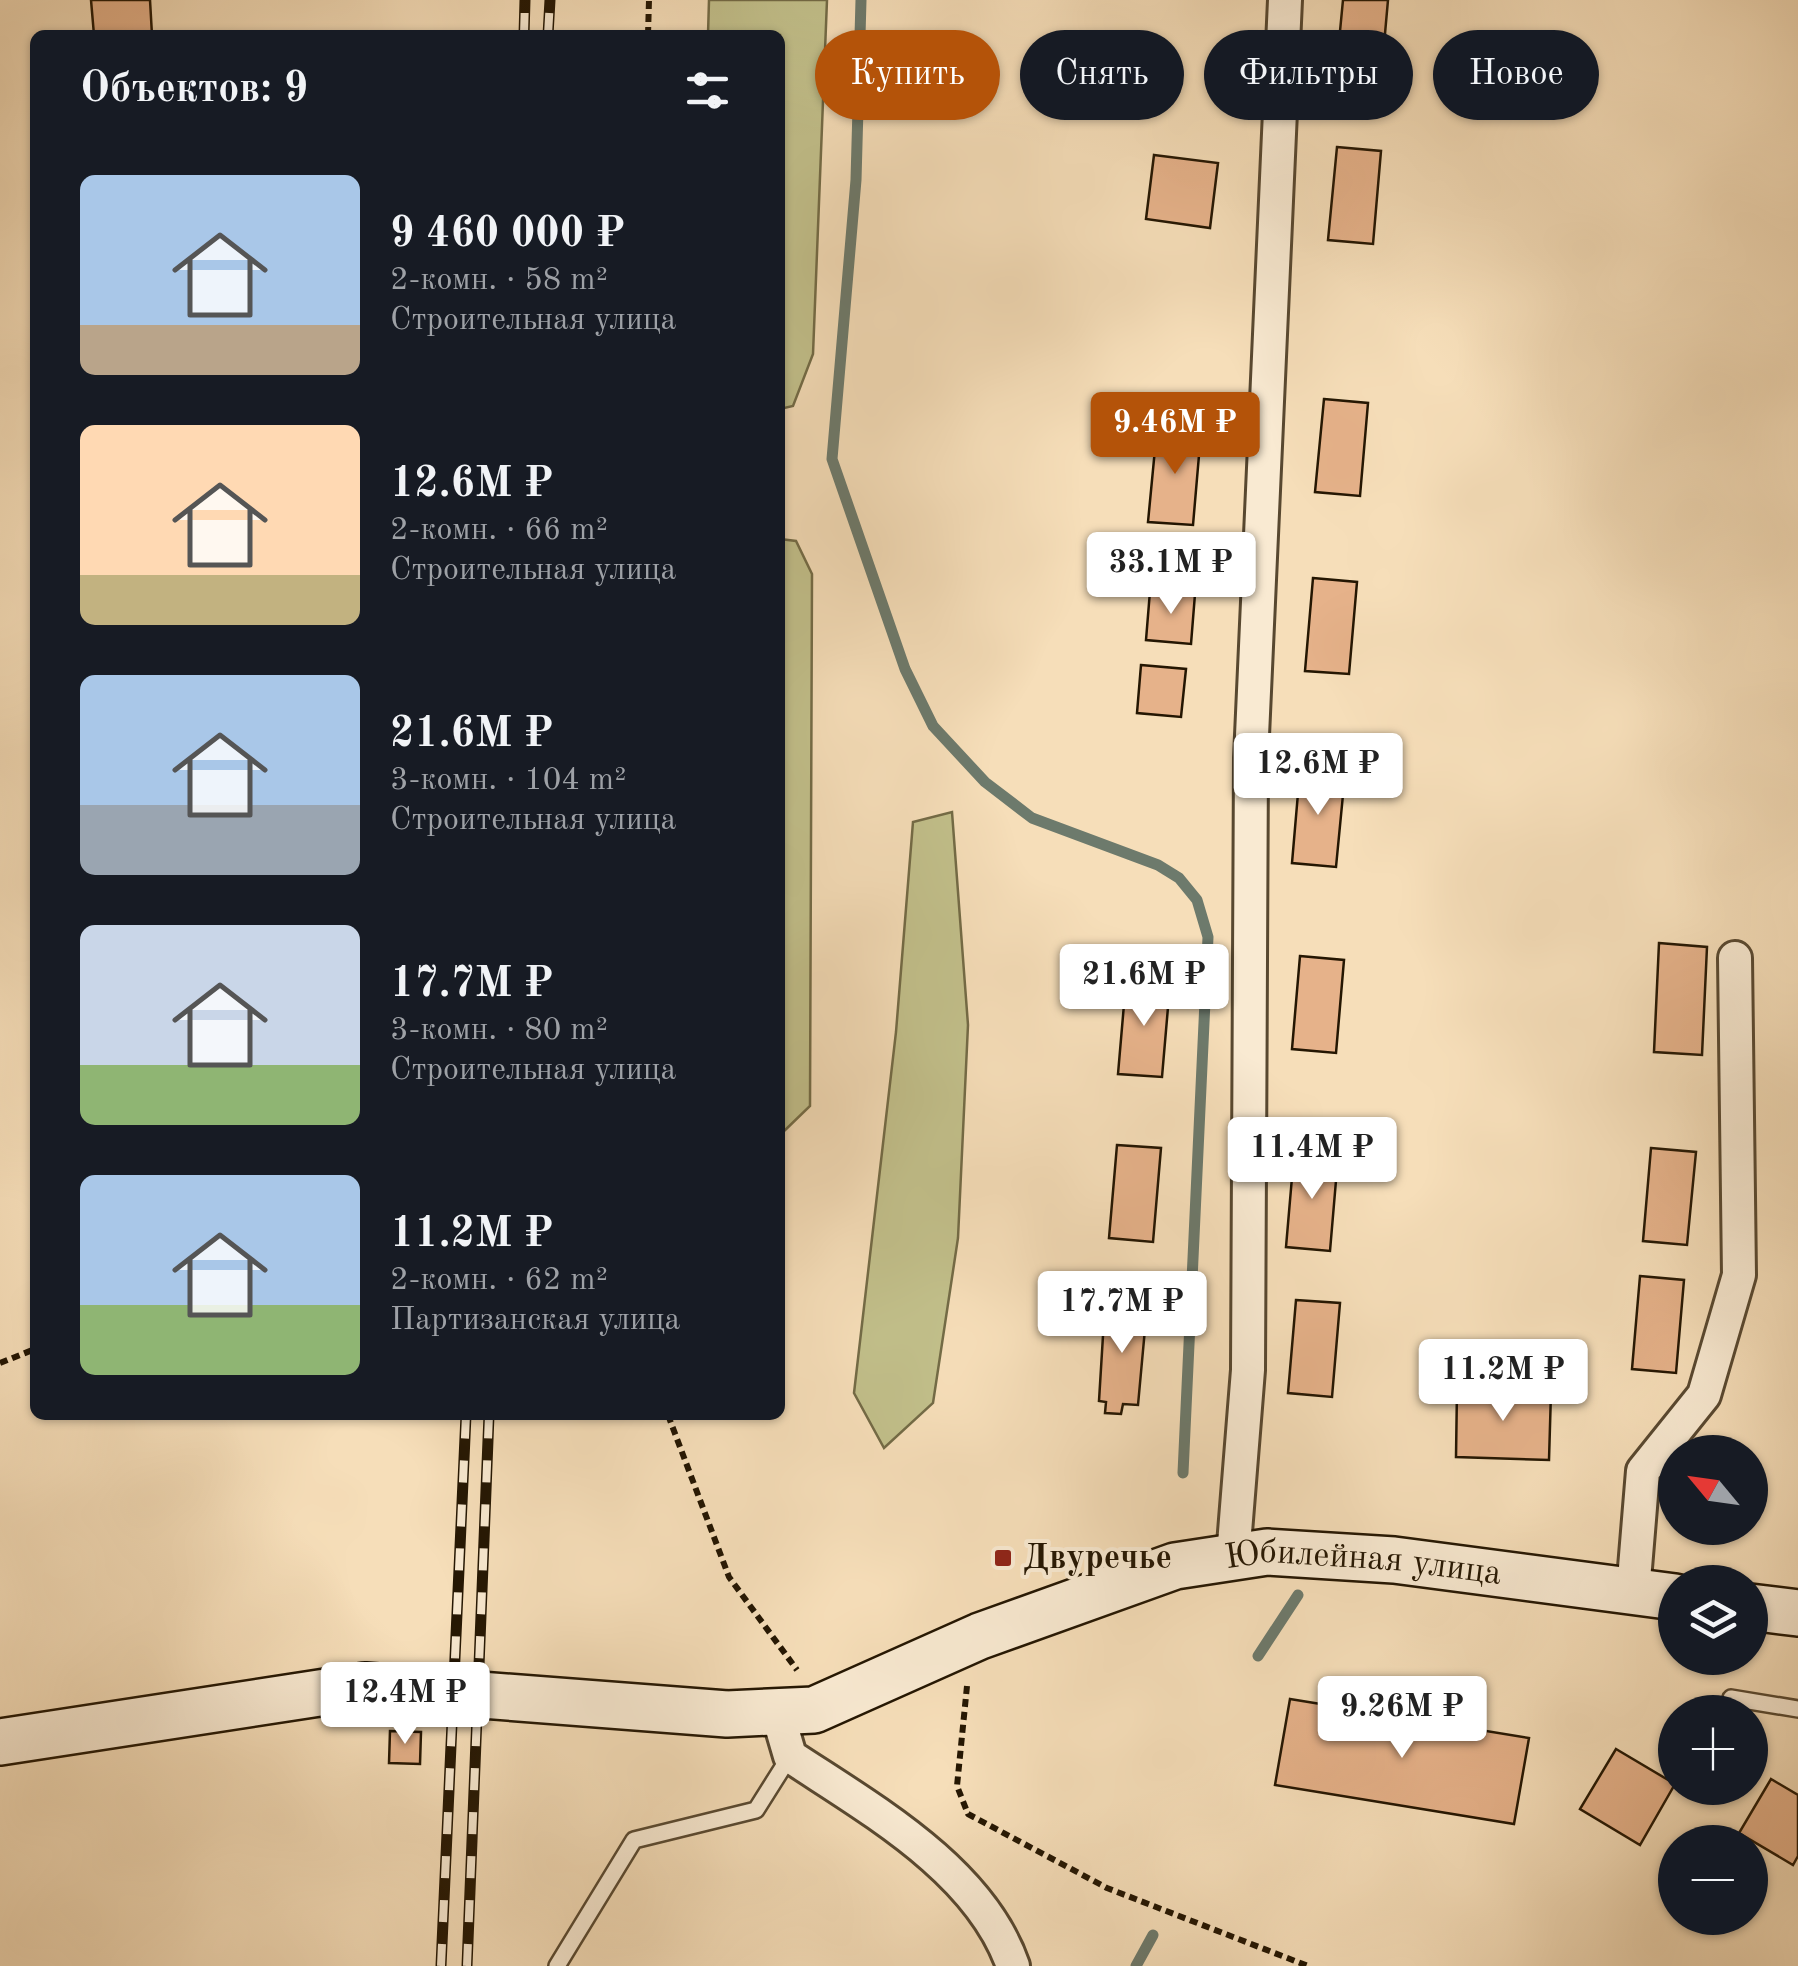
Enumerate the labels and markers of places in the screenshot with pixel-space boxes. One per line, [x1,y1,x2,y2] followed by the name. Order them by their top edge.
[1083,392,1267,477] pin: 9.46M ₽
[1079,532,1263,617] pin: 33.1M ₽
[1226,733,1410,818] pin: 12.6M ₽
[1052,944,1236,1029] pin: 21.6M ₽
[1220,1117,1404,1202] pin: 11.4M ₽
[1030,1271,1214,1356] pin: 17.7M ₽
[1411,1339,1595,1424] pin: 11.2M ₽
[1023,1541,1172,1576] place label: Двуречье
[992,1547,1014,1569] marker: Двуречье
[313,1662,497,1747] pin: 12.4M ₽
[1310,1676,1494,1761] pin: 9.26M ₽

